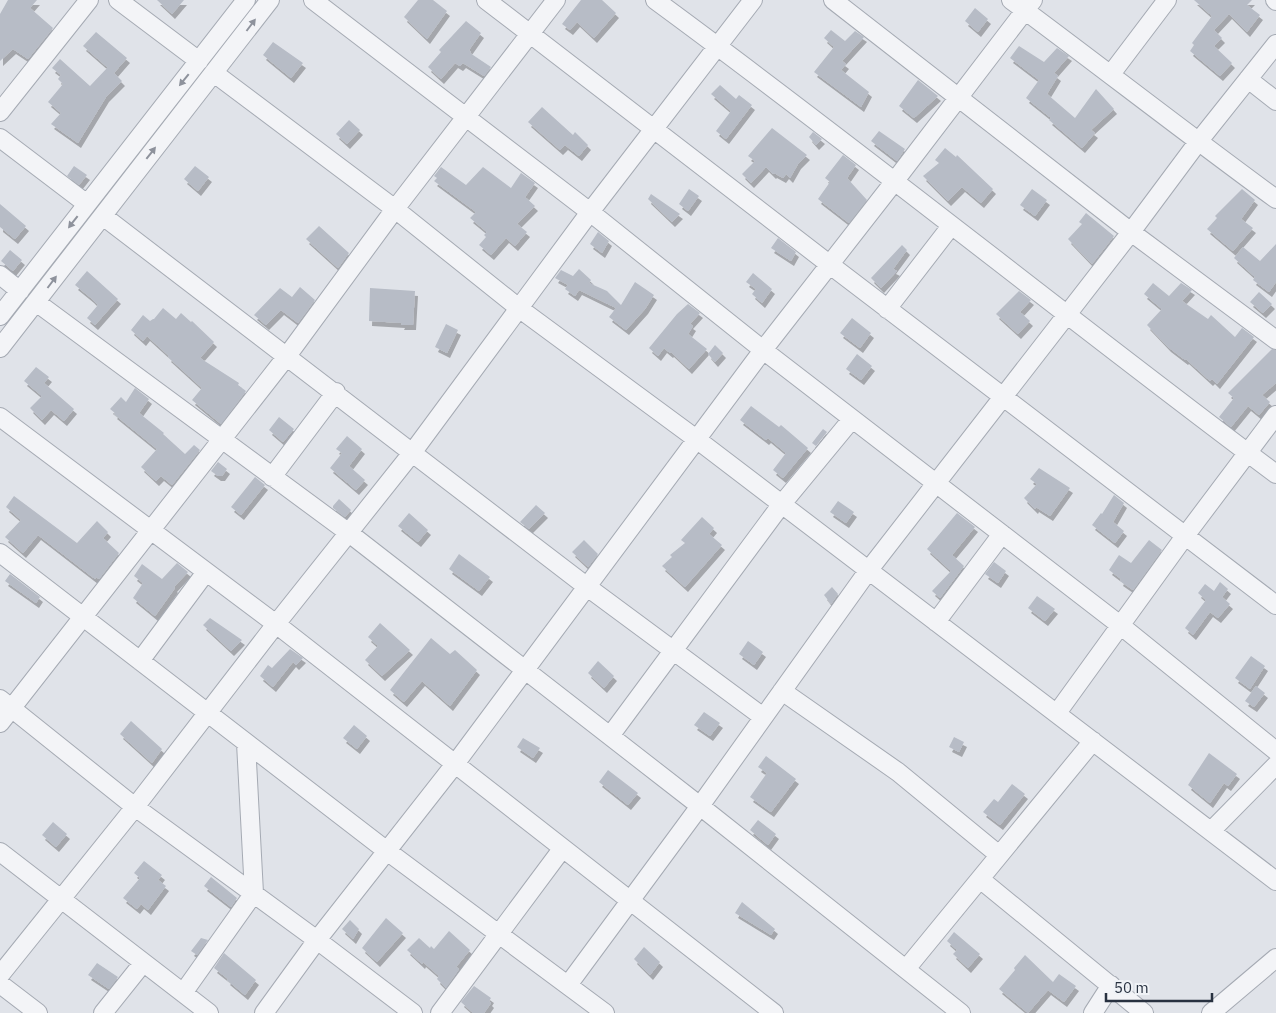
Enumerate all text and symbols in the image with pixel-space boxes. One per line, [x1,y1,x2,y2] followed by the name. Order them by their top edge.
[245,19,256,32] one-way arrow
[178,73,189,86] one-way arrow
[145,147,156,160] one-way arrow
[68,215,78,229] one-way arrow
[46,276,57,289] one-way arrow
[1106,970,1212,1002] scale bar
[1114,978,1149,997] text: 50 m

